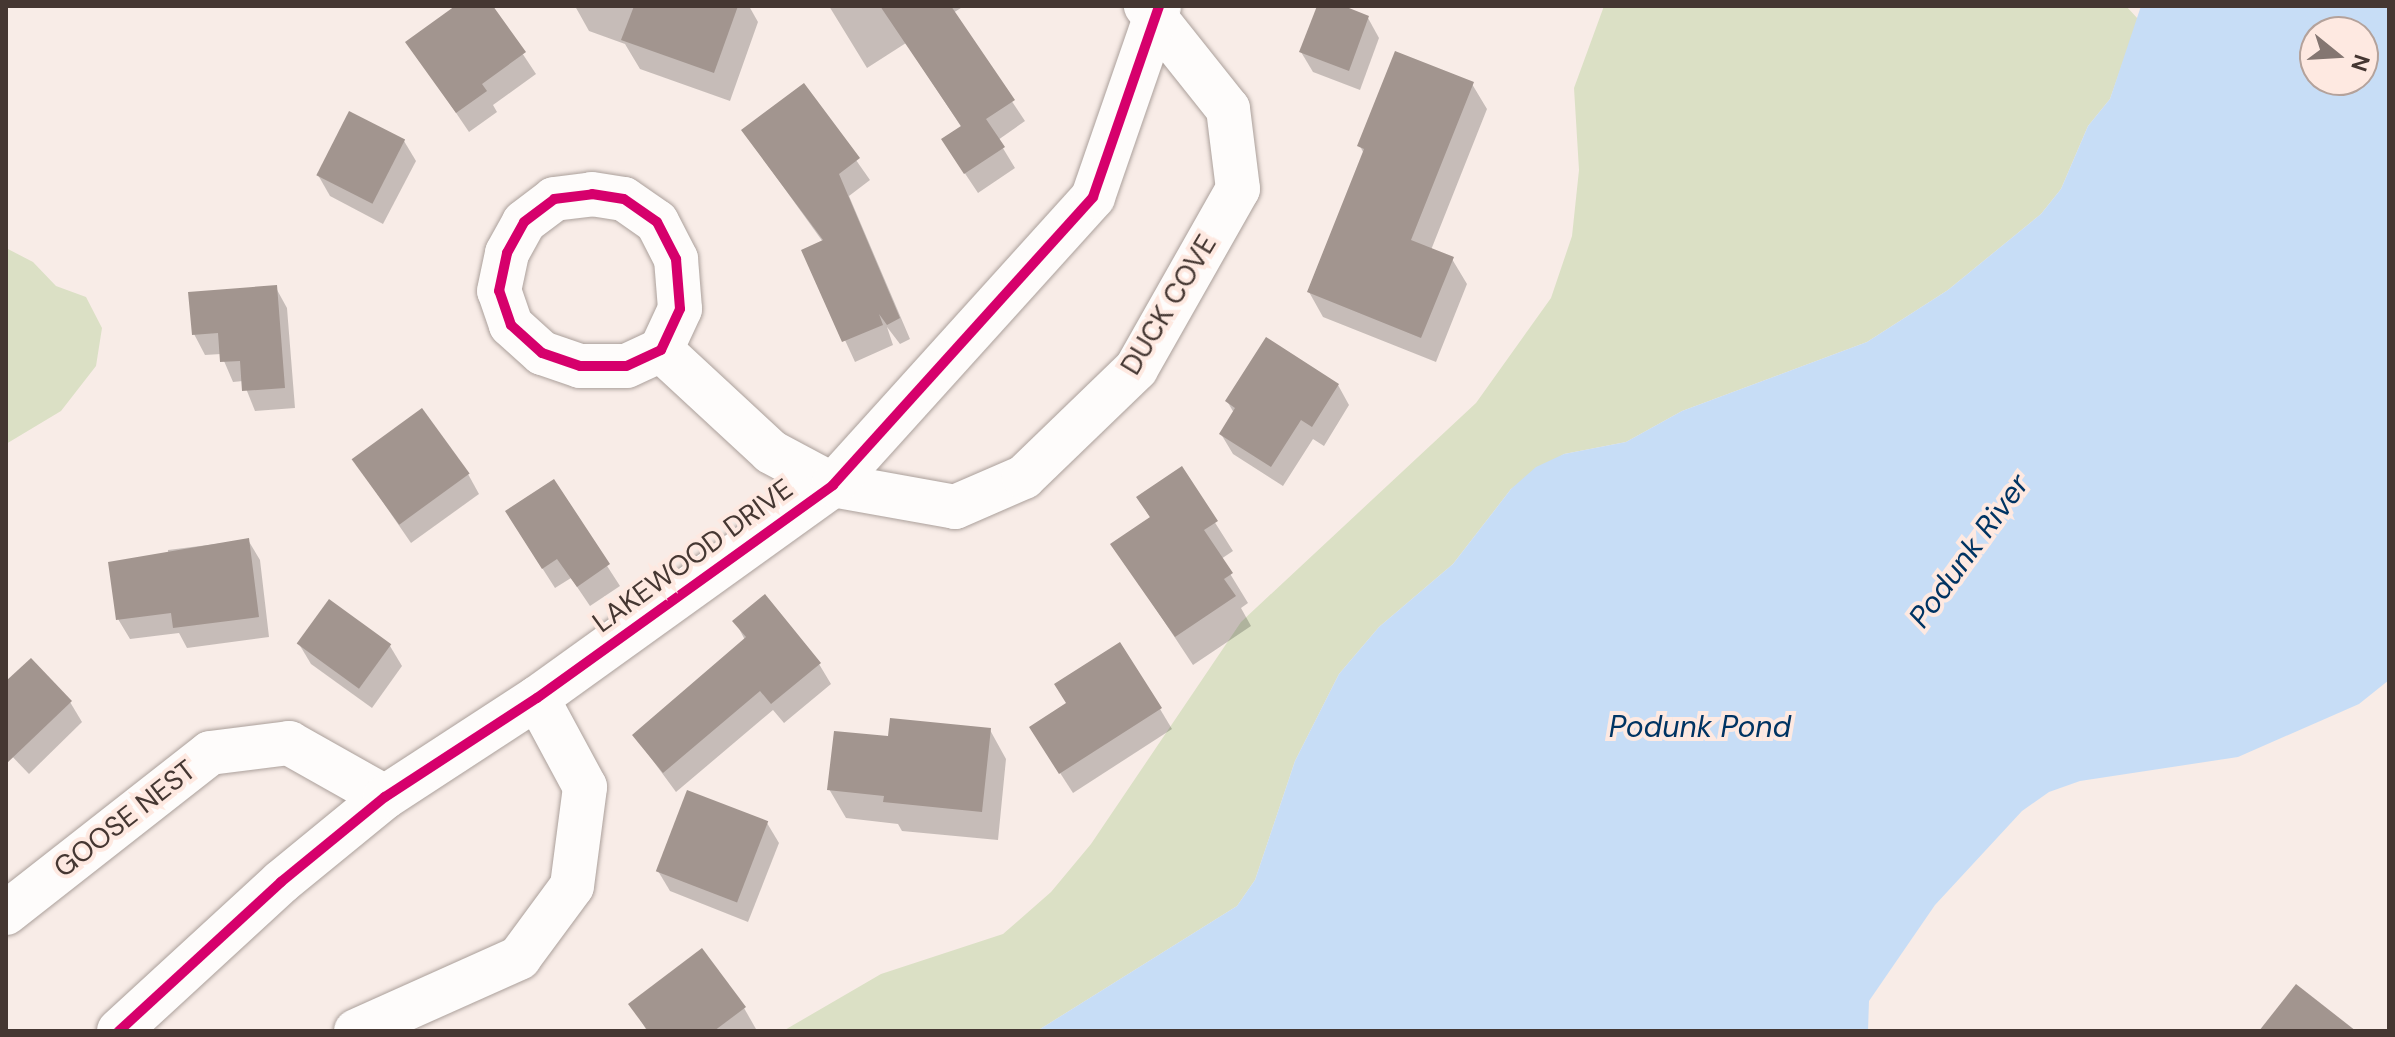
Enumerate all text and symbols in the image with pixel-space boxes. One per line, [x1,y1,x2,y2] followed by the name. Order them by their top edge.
[2299,16,2379,96] north arrow
[2344,51,2377,75] text: N
[1114,229,1224,381] street label: DUCK COVE
[1901,467,2037,635] water label: Podunk River
[586,472,800,640] street label: LAKEWOOD DRIVE
[1609,709,1791,745] water label: Podunk Pond
[47,753,203,885] street label: GOOSE NEST

